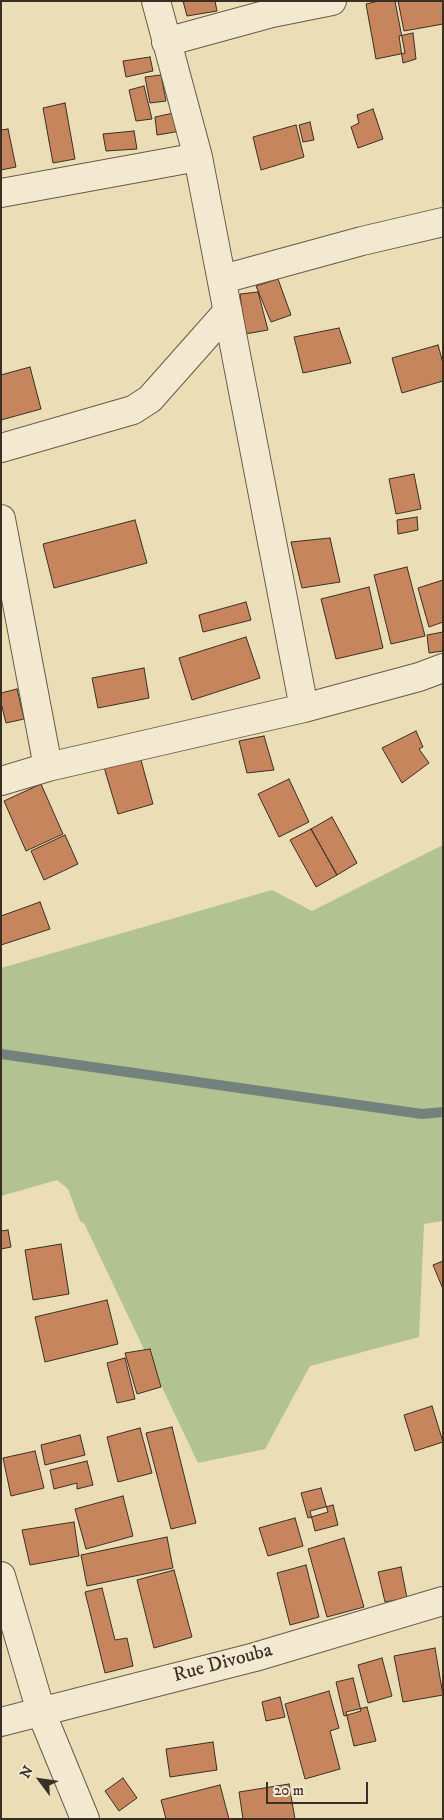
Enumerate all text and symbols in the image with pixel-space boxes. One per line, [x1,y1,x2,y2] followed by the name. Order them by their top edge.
[171,1639,275,1689] street label: Rue Divouba
[15,1755,65,1805] north arrow
[16,1763,38,1782] text: N
[269,1772,372,1804] scale bar
[274,1781,304,1800] text: 20 m

